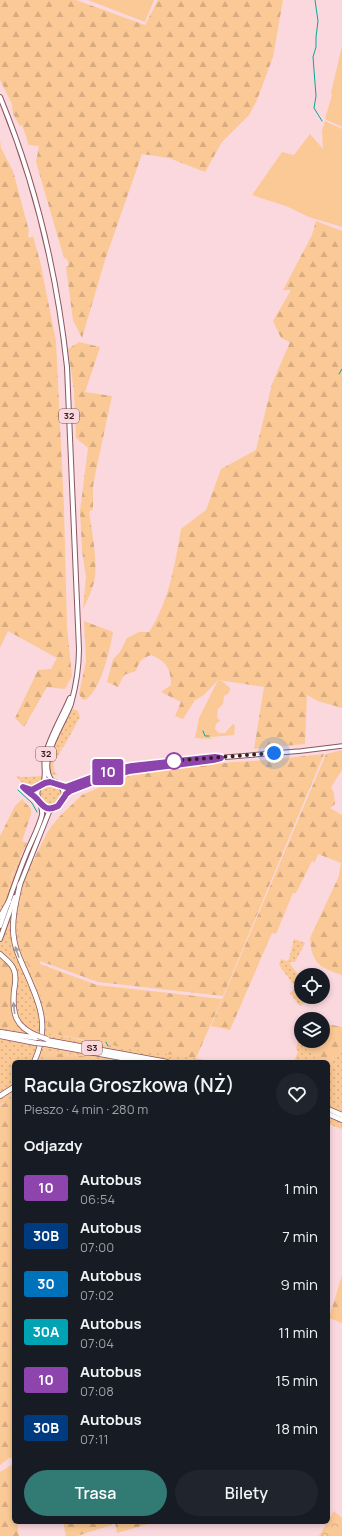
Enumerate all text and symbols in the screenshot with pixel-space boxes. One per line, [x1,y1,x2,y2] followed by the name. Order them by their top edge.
[59,409,79,423] road number: 32
[264,743,284,763] your location
[36,747,56,761] road number: 32
[165,752,183,770] unlabelled marker
[90,759,126,785] line badge: 10
[100,762,116,781] text: 10
[14,946,20,958] one-way arrow
[294,968,330,1048] map controls
[294,968,330,1004] button: locate
[11,1002,17,1014] one-way arrow
[294,1012,330,1048] button: layers
[82,1041,102,1055] road number: S3
[24,1072,235,1098] text: Racula Groszkowa (NŻ)
[276,1073,318,1115] button: heart
[24,1100,148,1118] text: Pieszo · 4 min · 280 m
[24,1135,83,1156] text: Odjazdy
[80,1169,142,1190] text: Autobus
[38,1178,54,1197] text: 10
[284,1178,318,1199] text: 1 min
[80,1190,115,1208] text: 06:54
[80,1217,142,1238] text: Autobus
[33,1226,59,1245] text: 30B
[282,1226,318,1247] text: 7 min
[80,1238,114,1256] text: 07:00
[80,1265,142,1286] text: Autobus
[37,1274,55,1293] text: 30
[281,1274,318,1295] text: 9 min
[80,1286,114,1304] text: 07:02
[80,1313,142,1334] text: Autobus
[33,1322,59,1341] text: 30A
[278,1322,318,1343] text: 11 min
[80,1334,114,1352] text: 07:04
[80,1361,142,1382] text: Autobus
[38,1370,54,1389] text: 10
[275,1370,318,1391] text: 15 min
[80,1382,114,1400] text: 07:08
[80,1409,142,1430] text: Autobus
[33,1418,59,1437] text: 30B
[275,1418,318,1439] text: 18 min
[80,1430,108,1448] text: 07:11
[24,1470,167,1516] button: Trasa
[175,1470,318,1516] button: Bilety

